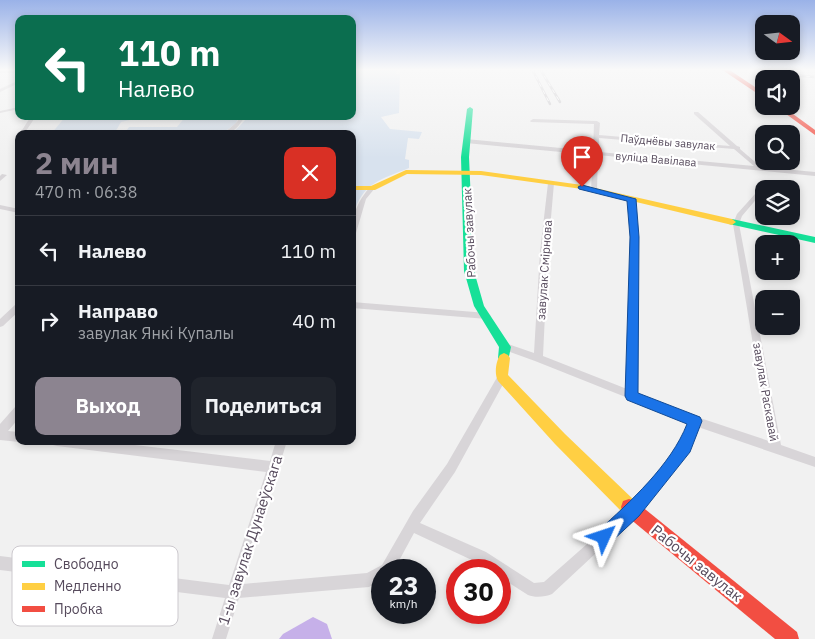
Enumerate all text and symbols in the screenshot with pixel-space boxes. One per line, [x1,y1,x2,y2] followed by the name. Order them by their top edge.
[755,15,800,60] north arrow
[755,15,800,335] map controls
[118,30,221,76] text: 110 m
[35,35,100,100] icon: left
[755,70,800,115] button: sound
[118,74,195,103] text: Налево
[755,125,800,170] button: search
[620,131,716,153] street label: Паўднёвы завулак
[561,136,603,187] pin
[35,143,119,182] text: 2 мин
[568,143,596,171] icon: arrive
[284,147,336,199] button: close
[615,148,697,170] street label: вуліца Вавілава
[755,180,800,225] button: layers
[35,182,137,202] text: 470 m · 06:38
[459,187,479,278] street label: Рабочы завулак
[533,219,555,320] street label: завулак Смірнова
[755,235,800,280] button: +
[35,237,63,265] icon: left
[78,239,147,263] text: Налево
[281,239,336,263] text: 110 m
[755,290,800,335] button: −
[78,299,158,323] text: Направо
[35,307,63,335] icon: right
[292,309,336,333] text: 40 m
[78,323,234,343] text: завулак Янкі Купалы
[750,341,782,443] street label: завулак Раскавай
[35,377,181,435] button: Выход
[191,377,336,435] button: Поделиться
[214,453,286,627] street label: 1-ы завулак Дунаеўскага
[577,510,629,562] position arrow
[647,520,747,606] street label: Рабочы завулак
[12,546,178,626] legend
[54,555,119,573] text: Свободно
[446,559,511,624] speed limit sign: 30
[388,569,419,602] text: 23
[54,577,122,595] text: Медленно
[389,596,418,611] text: km/h
[54,600,103,618] text: Пробка

